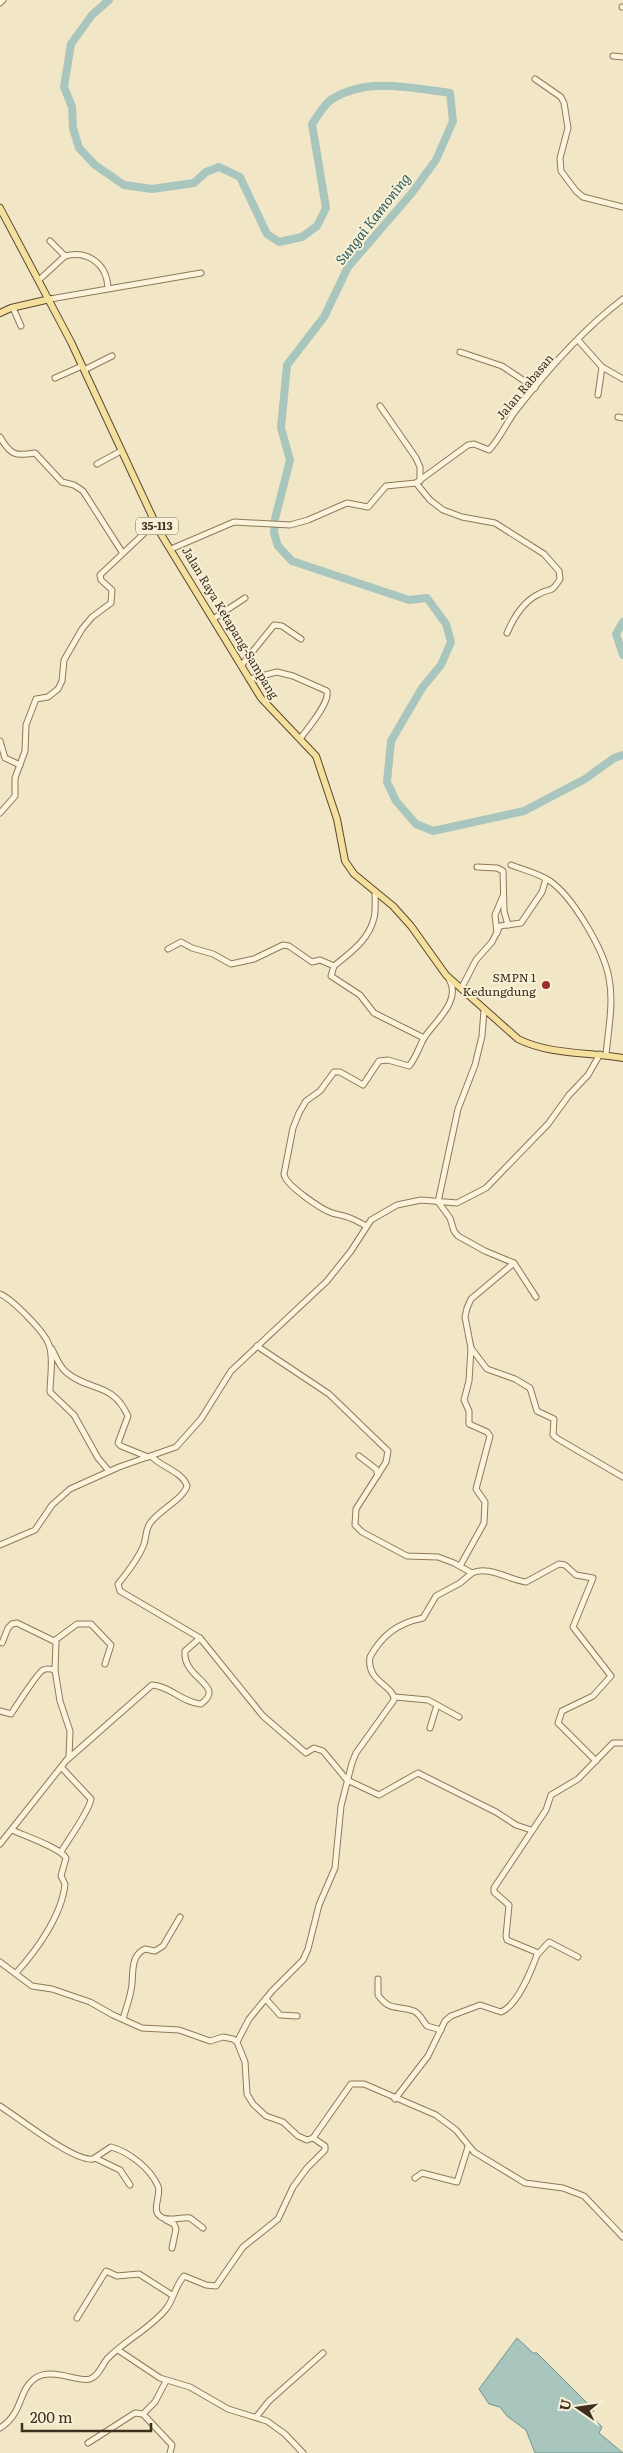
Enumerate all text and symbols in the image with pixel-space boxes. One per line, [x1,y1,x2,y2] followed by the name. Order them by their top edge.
[330,168,414,269] water label: Sungai Kamoning
[491,349,557,423] street label: Jalan Rabasan
[136,518,178,534] road number: 35-113
[178,543,284,702] street label: Jalan Raya Ketapang-Sampang
[462,968,536,1000] place label: SMPN 1 Kedungdung
[540,979,552,991] marker: SMPN 1 Kedungdung
[553,2383,603,2433] north arrow
[553,2397,575,2412] text: U
[22,2400,151,2432] scale bar
[30,2405,73,2428] text: 200 m

